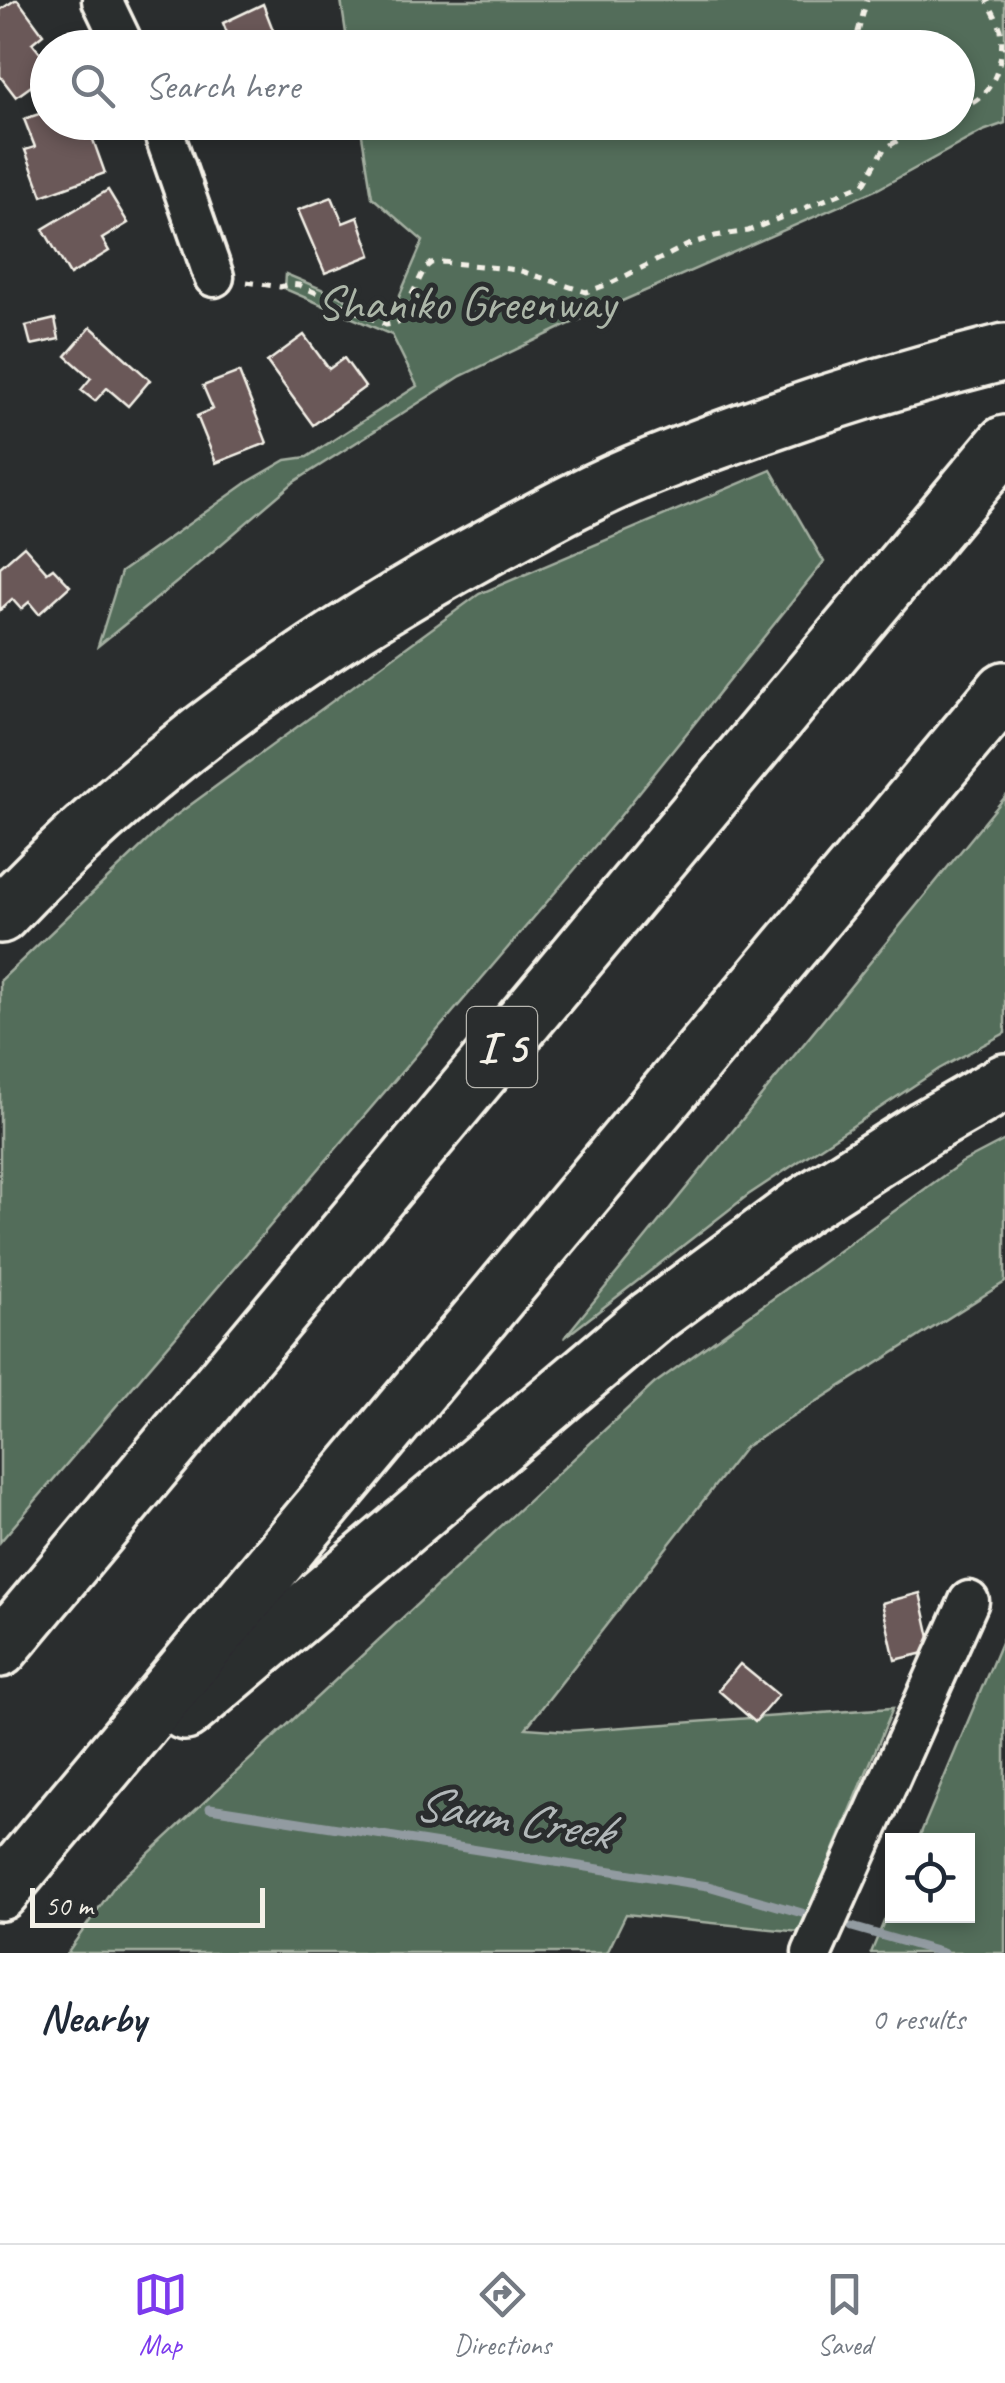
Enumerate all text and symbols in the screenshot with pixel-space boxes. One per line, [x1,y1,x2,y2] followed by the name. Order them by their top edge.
[30,30,975,140] search box
[65,58,120,113] icon: search
[145,62,300,109] text: Search here
[317,273,619,333] park label: Shaniko Greenway
[467,1007,537,1087] road number: I 5
[411,1770,625,1865] water label: Saum Creek
[885,1833,975,1923] map controls
[885,1833,975,1923] button: locate
[30,1883,265,1928] scale bar
[45,1888,93,1923] text: 50 m
[40,1992,146,2045] text: Nearby
[871,1998,965,2039] text: 0 results
[133,2267,188,2362] tab: Map
[454,2267,551,2362] tab: Directions
[817,2267,872,2362] tab: Saved

